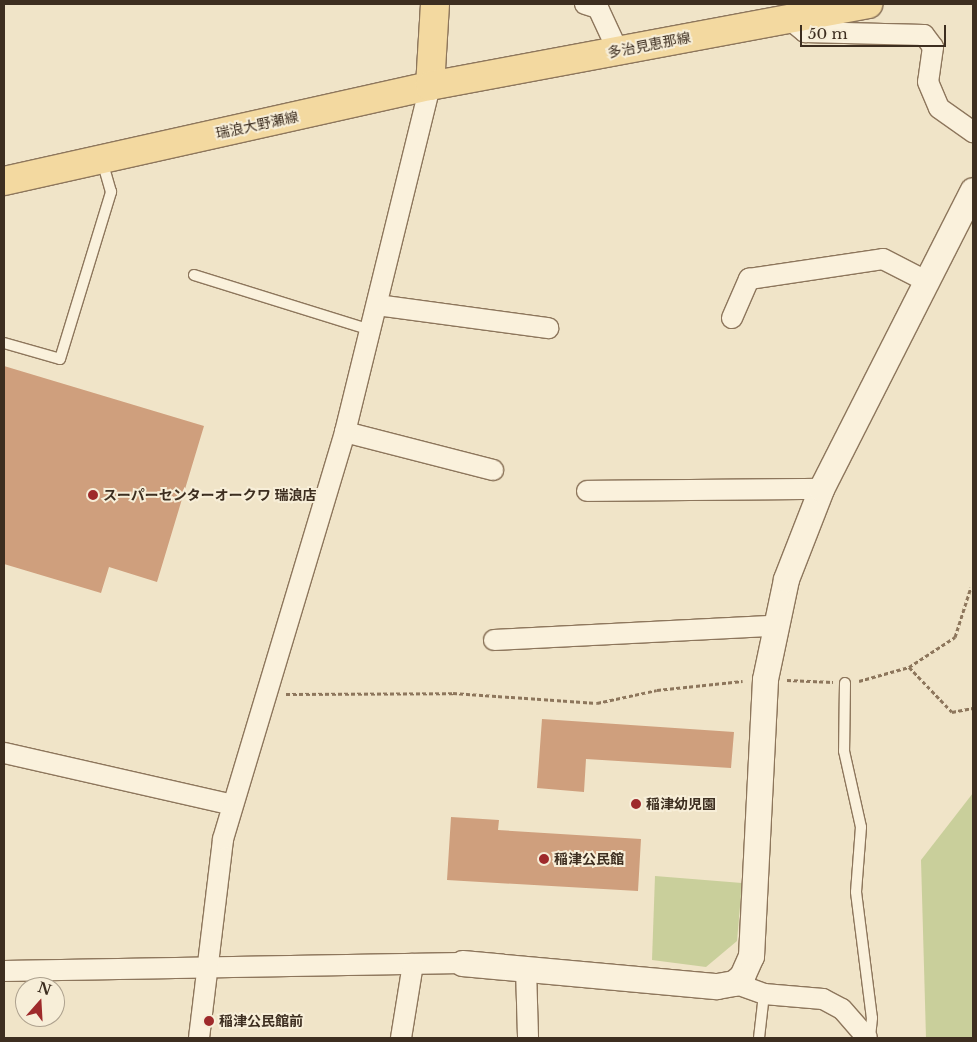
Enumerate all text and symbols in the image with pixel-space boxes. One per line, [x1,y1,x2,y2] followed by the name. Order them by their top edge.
[802,15,948,47] scale bar
[808,24,848,43] text: 50 m
[606,29,692,61] street label: 多治見恵那線
[214,108,300,142] street label: 瑞浪大野瀬線
[103,487,317,503] place label: スーパーセンターオークワ 瑞浪店
[87,489,99,501] marker: スーパーセンターオークワ 瑞浪店
[646,796,716,812] place label: 稲津幼児園
[630,798,642,810] marker: 稲津幼児園
[554,851,624,867] place label: 稲津公民館
[538,853,550,865] marker: 稲津公民館
[15,977,65,1027] north arrow
[35,978,54,999] text: N
[219,1013,303,1029] place label: 稲津公民館前
[203,1015,215,1027] marker: 稲津公民館前

